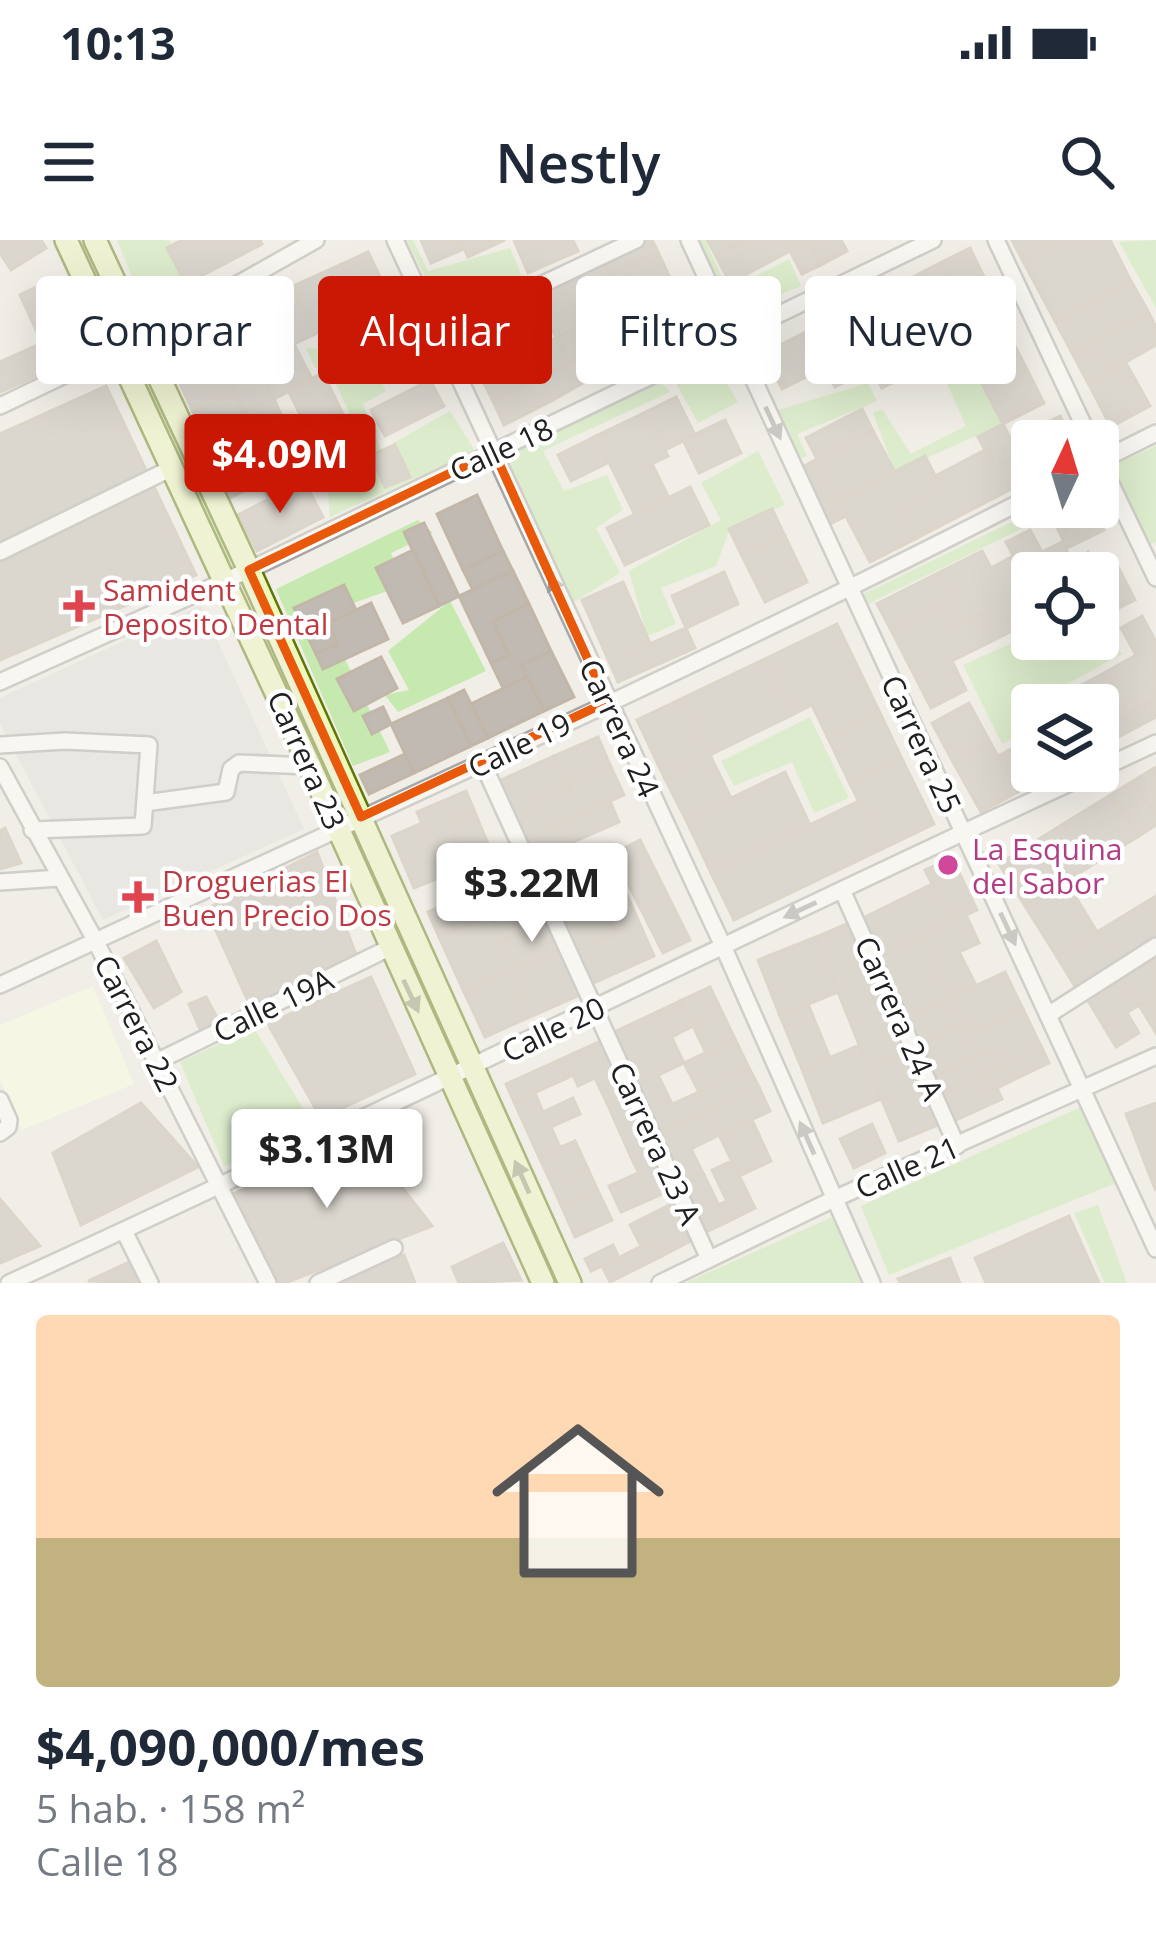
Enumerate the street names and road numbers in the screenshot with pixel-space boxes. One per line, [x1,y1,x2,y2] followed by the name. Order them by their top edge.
[443,407,559,491] street label: Calle 18
[570,652,670,804] street label: Carrera 24
[872,668,972,820] street label: Carrera 25
[258,684,356,836] street label: Carrera 23
[461,703,577,787] street label: Calle 19
[846,930,954,1106] street label: Carrera 24 A
[85,948,189,1098] street label: Carrera 22
[206,958,340,1052] street label: Calle 19A
[495,987,611,1071] street label: Calle 20
[600,1055,712,1231] street label: Carrera 23 A
[849,1126,965,1208] street label: Calle 21

